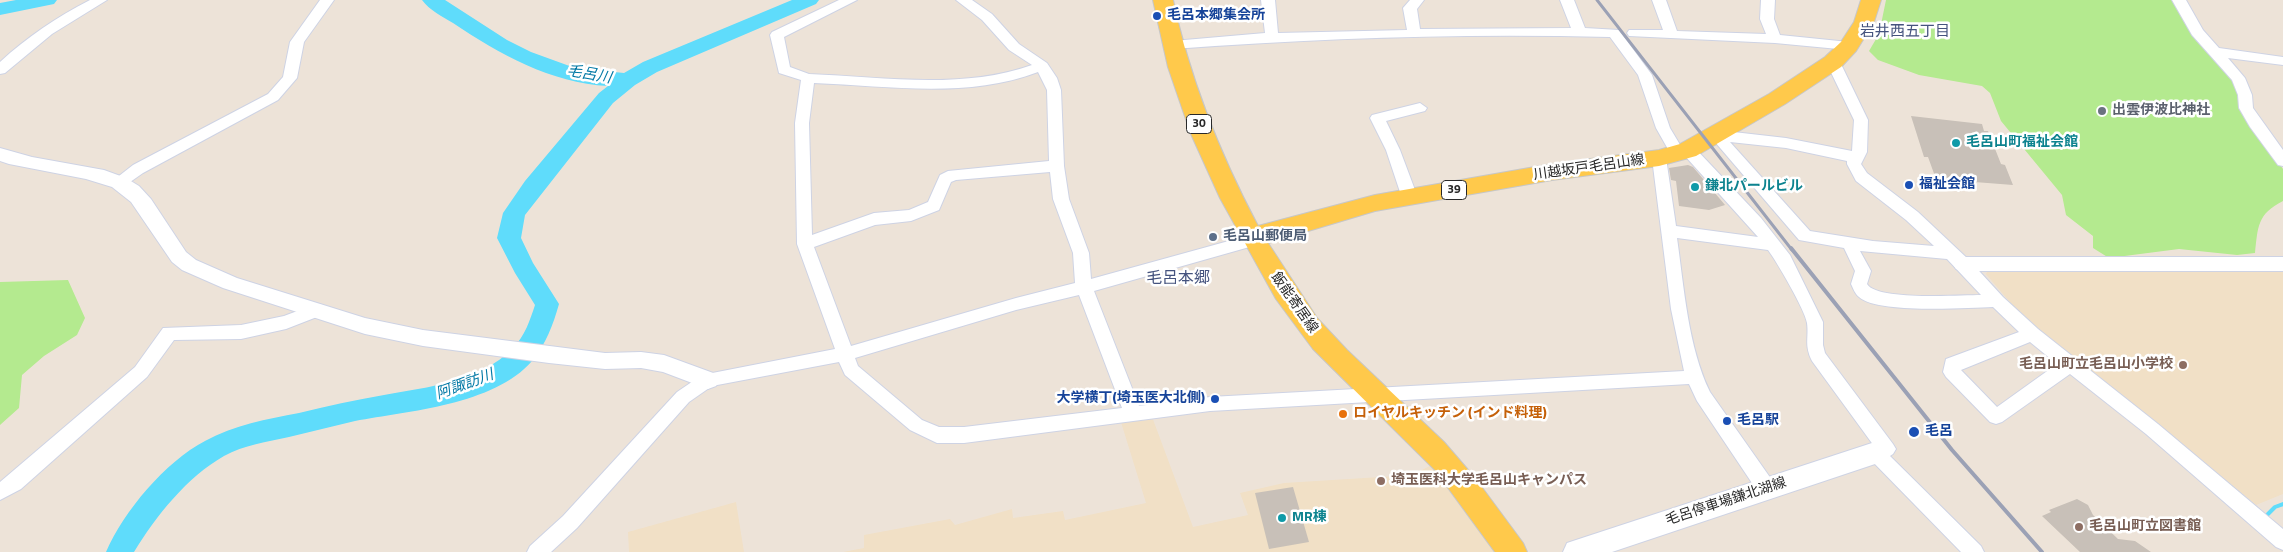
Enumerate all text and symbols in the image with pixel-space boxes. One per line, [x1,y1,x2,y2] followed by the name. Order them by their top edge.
[1167,8,1265,24] place label: 毛呂本郷集会所
[1151,10,1163,22] marker: 毛呂本郷集会所
[1860,23,1950,41] district label: 岩井西五丁目
[565,62,613,88] water label: 毛呂川
[2112,103,2210,119] place label: 出雲伊波比神社
[2096,105,2108,117] marker: 出雲伊波比神社
[1186,115,1212,134] road number: 30
[1966,135,2078,151] place label: 毛呂山町福祉会館
[1950,137,1962,149] marker: 毛呂山町福祉会館
[1532,152,1646,184] street label: 川越坂戸毛呂山線
[1919,177,1975,193] place label: 福祉会館
[1705,179,1803,195] place label: 鎌北パールビル
[1903,179,1915,191] marker: 福祉会館
[1442,180,1466,200] road number: 39
[1689,181,1701,193] marker: 鎌北パールビル
[1223,229,1307,245] place label: 毛呂山郵便局
[1207,231,1219,243] marker: 毛呂山郵便局
[1146,269,1210,289] district label: 毛呂本郷
[1267,270,1321,336] street label: 飯能寄居線
[2019,357,2173,373] place label: 毛呂山町立毛呂山小学校
[2177,359,2189,371] marker: 毛呂山町立毛呂山小学校
[434,366,496,404] water label: 阿諏訪川
[1056,391,1205,407] place label: 大学横丁(埼玉医大北側)
[1209,393,1221,405] marker: 大学横丁(埼玉医大北側)
[1353,406,1547,422] place label: ロイヤルキッチン (インド料理)
[1337,408,1349,420] marker: ロイヤルキッチン (インド料理)
[1737,413,1779,429] place label: 毛呂駅
[1721,415,1733,427] marker: 毛呂駅
[1925,424,1953,440] place label: 毛呂
[1907,425,1921,439] marker: 毛呂
[1391,473,1587,489] place label: 埼玉医科大学毛呂山キャンパス
[1375,475,1387,487] marker: 埼玉医科大学毛呂山キャンパス
[1663,475,1789,529] street label: 毛呂停車場鎌北湖線
[1292,510,1327,526] place label: MR棟
[1276,512,1288,524] marker: MR棟
[2089,519,2201,535] place label: 毛呂山町立図書館
[2073,521,2085,533] marker: 毛呂山町立図書館

